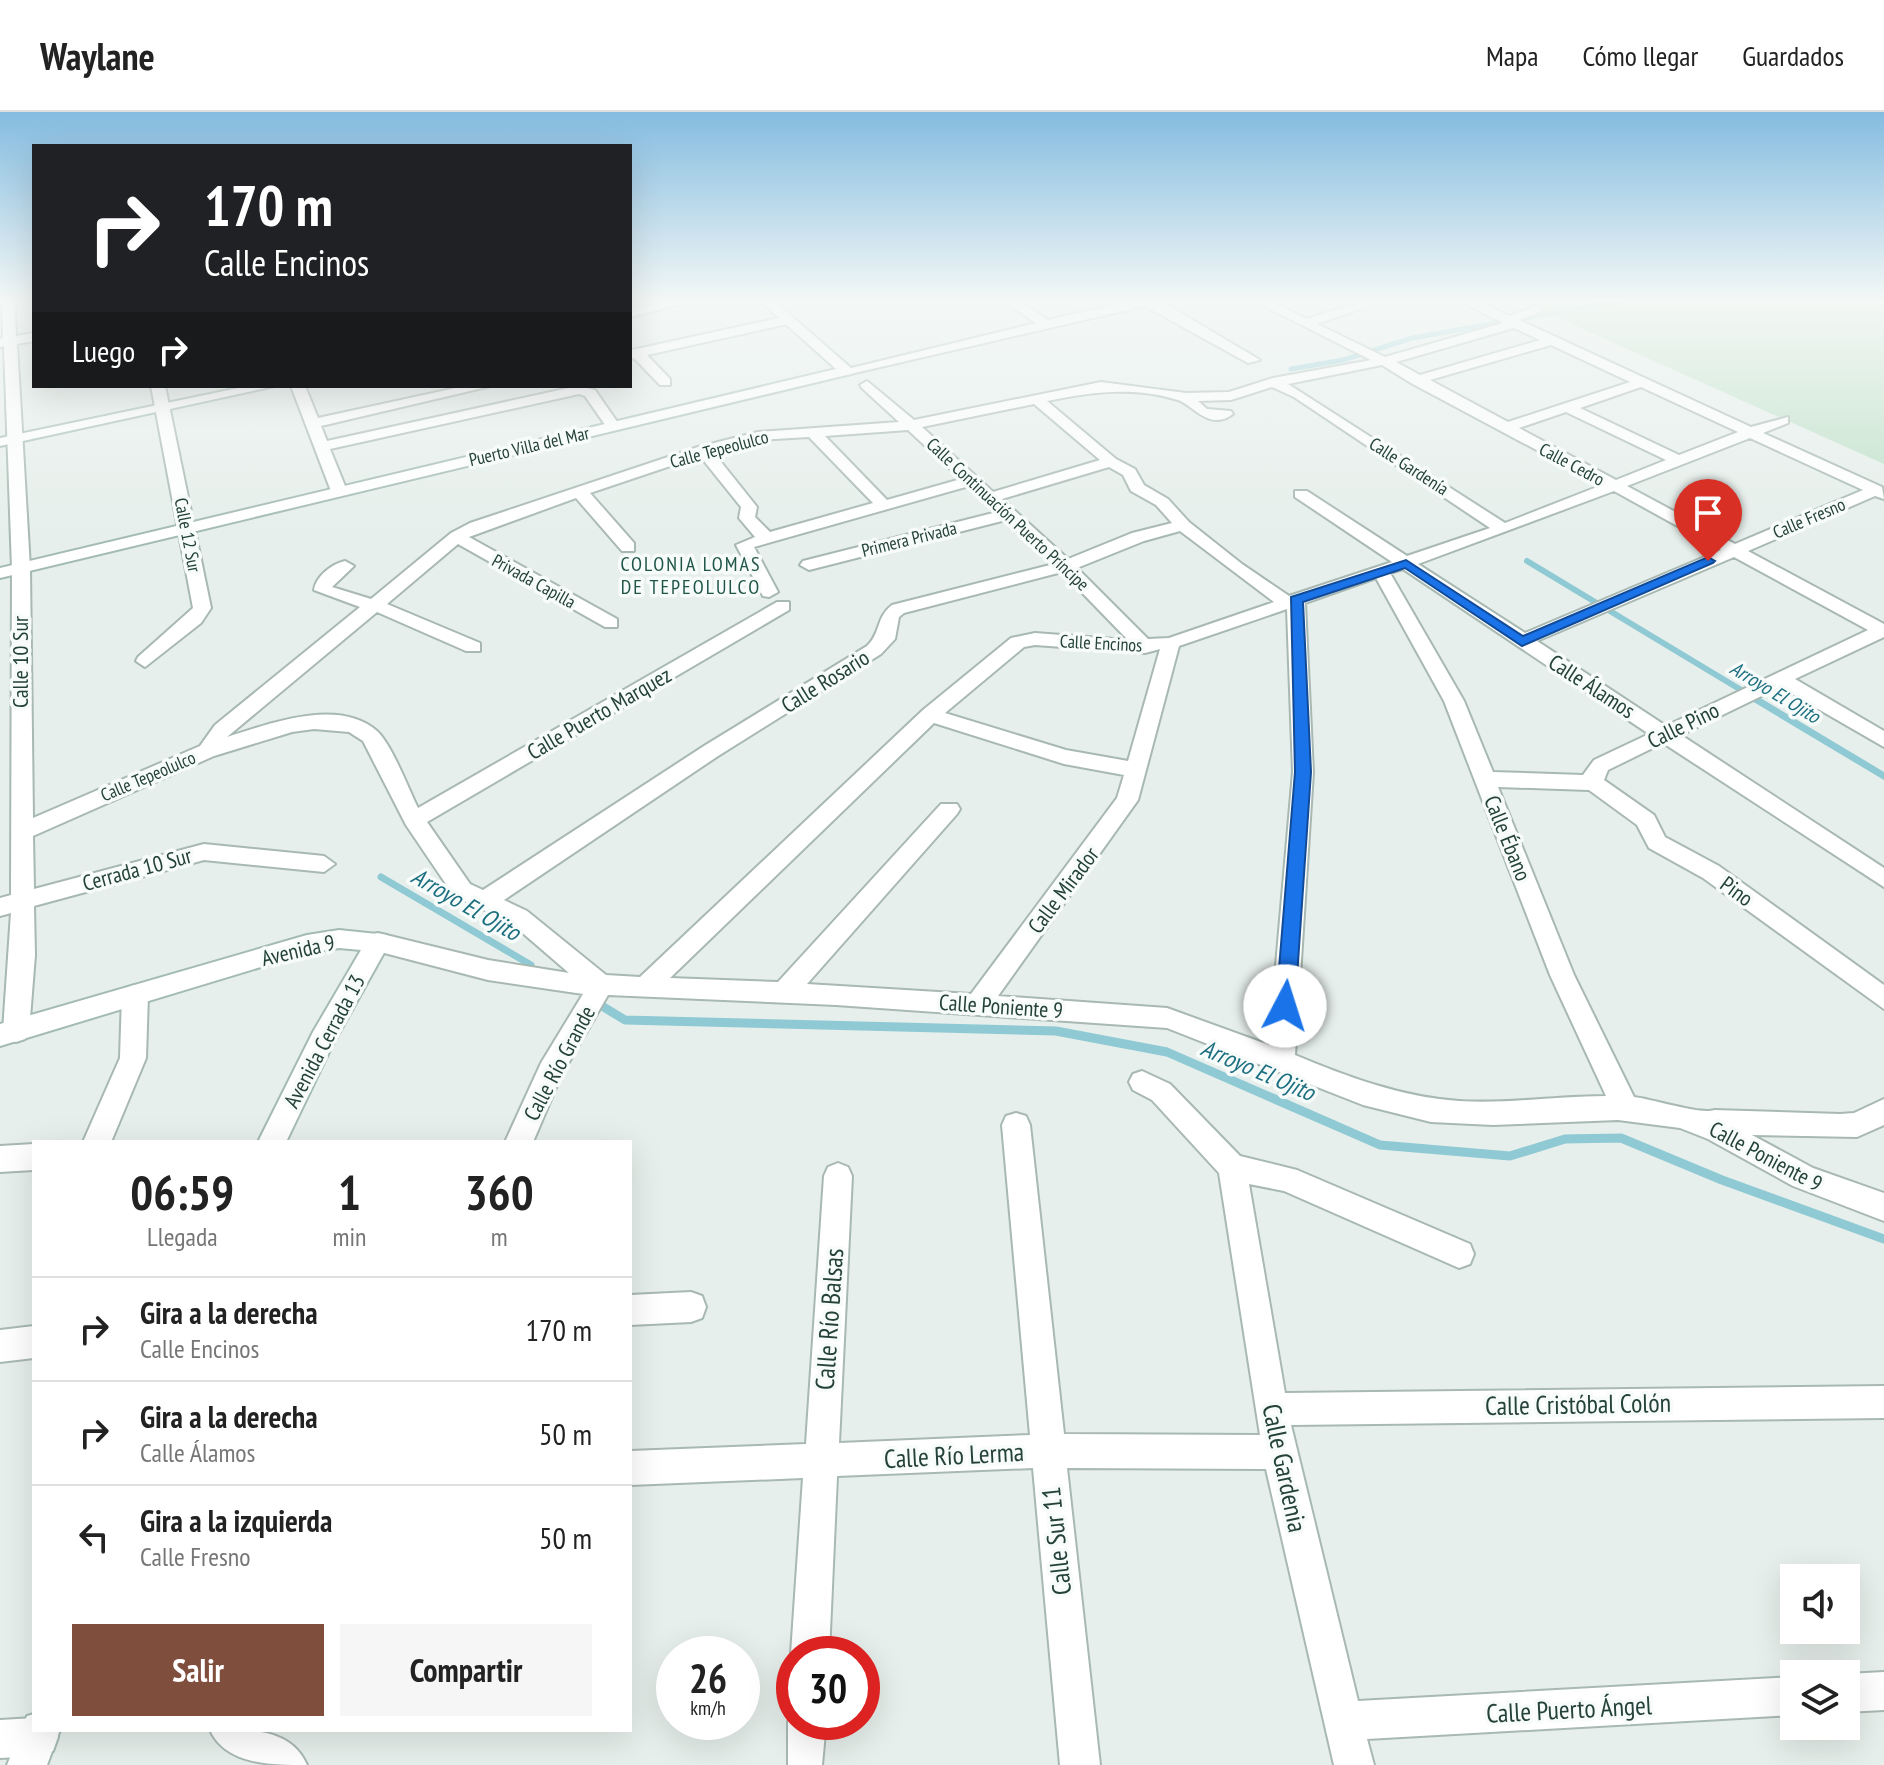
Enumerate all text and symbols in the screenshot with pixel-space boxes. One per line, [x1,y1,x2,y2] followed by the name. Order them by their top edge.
[40,31,155,80] text: Waylane
[1486,37,1538,74] text: Mapa
[1582,37,1698,74] text: Cómo llegar
[1742,37,1844,74] text: Guardados
[204,169,333,241] text: 170 m
[72,176,176,280] icon: right
[204,239,369,286] text: Calle Encinos
[151,328,195,372] icon: right
[72,331,135,370] text: Luego
[467,421,591,471] street label: Puerto Villa del Mar
[667,425,771,473] street label: Calle Tepeolulco
[922,432,1094,596] street label: Calle Continuación Puerto Príncipe
[1365,432,1453,500] street label: Calle Gardenía
[1535,437,1609,491] street label: Calle Cedro
[1674,479,1742,561] pin
[1686,491,1730,535] icon: arrive
[1769,492,1849,544] street label: Calle Fresno
[170,496,206,574] street label: Calle 12 Sur
[859,516,959,562] street label: Primera Privada
[488,549,580,613] street label: Privada Capilla
[620,551,762,600] district label: COLONIA LOMAS DE TEPEOLULCO
[6,616,34,708] street label: Calle 10 Sur
[1059,629,1143,657] street label: Calle Encinos
[776,643,874,719] street label: Calle Rosario
[1543,648,1641,724] street label: Calle Álamos
[1725,655,1826,730] water label: Arroyo El Ojito
[522,660,676,766] street label: Calle Puerto Marquez
[1643,696,1723,754] street label: Calle Pino
[97,746,199,806] street label: Calle Tepeolulco
[1478,791,1538,885] street label: Calle Ébano
[79,841,195,897] street label: Cerrada 10 Sur
[1021,841,1105,939] street label: Calle Mirador
[406,860,527,948] water label: Arroyo El Ojito
[1715,870,1759,912] street label: Pino
[258,928,338,972] street label: Avenida 9
[1243,964,1327,1048] position arrow
[277,970,371,1112] street label: Avenida Cerrada 13
[938,988,1064,1024] street label: Calle Poniente 9
[517,1001,601,1125] street label: Calle Río Grande
[1197,1032,1321,1108] water label: Arroyo El Ojito
[1705,1115,1827,1197] street label: Calle Poniente 9
[130,1161,234,1223] text: 06:59
[338,1161,361,1223] text: 1
[465,1161,534,1223] text: 360
[147,1220,218,1253] text: Llegada
[332,1220,366,1253] text: min
[491,1220,508,1253] text: m
[808,1247,850,1391] street label: Calle Río Balsas
[140,1293,318,1332] text: Gira a la derecha
[72,1307,116,1351] icon: right
[526,1310,592,1349] text: 170 m
[140,1332,259,1365] text: Calle Encinos
[1485,1386,1671,1422] street label: Calle Cristóbal Colón
[140,1397,318,1436] text: Gira a la derecha
[1255,1401,1315,1535] street label: Calle Gardenia
[72,1411,116,1455] icon: right
[539,1414,592,1453] text: 50 m
[883,1435,1025,1475] street label: Calle Río Lerma
[140,1436,255,1469] text: Calle Álamos
[1034,1485,1078,1597] street label: Calle Sur 11
[140,1501,332,1540] text: Gira a la izquierda
[72,1515,116,1559] icon: left
[539,1518,592,1557] text: 50 m
[140,1540,250,1573] text: Calle Fresno
[1780,1564,1860,1740] map controls
[1780,1564,1860,1644] button: sound
[72,1624,324,1716] button: Salir
[340,1624,592,1716] button: Compartir
[776,1636,880,1740] speed limit sign: 30
[689,1652,727,1704] text: 26
[1780,1660,1860,1740] button: layers
[1485,1688,1653,1730] street label: Calle Puerto Ángel
[690,1695,726,1721] text: km/h

